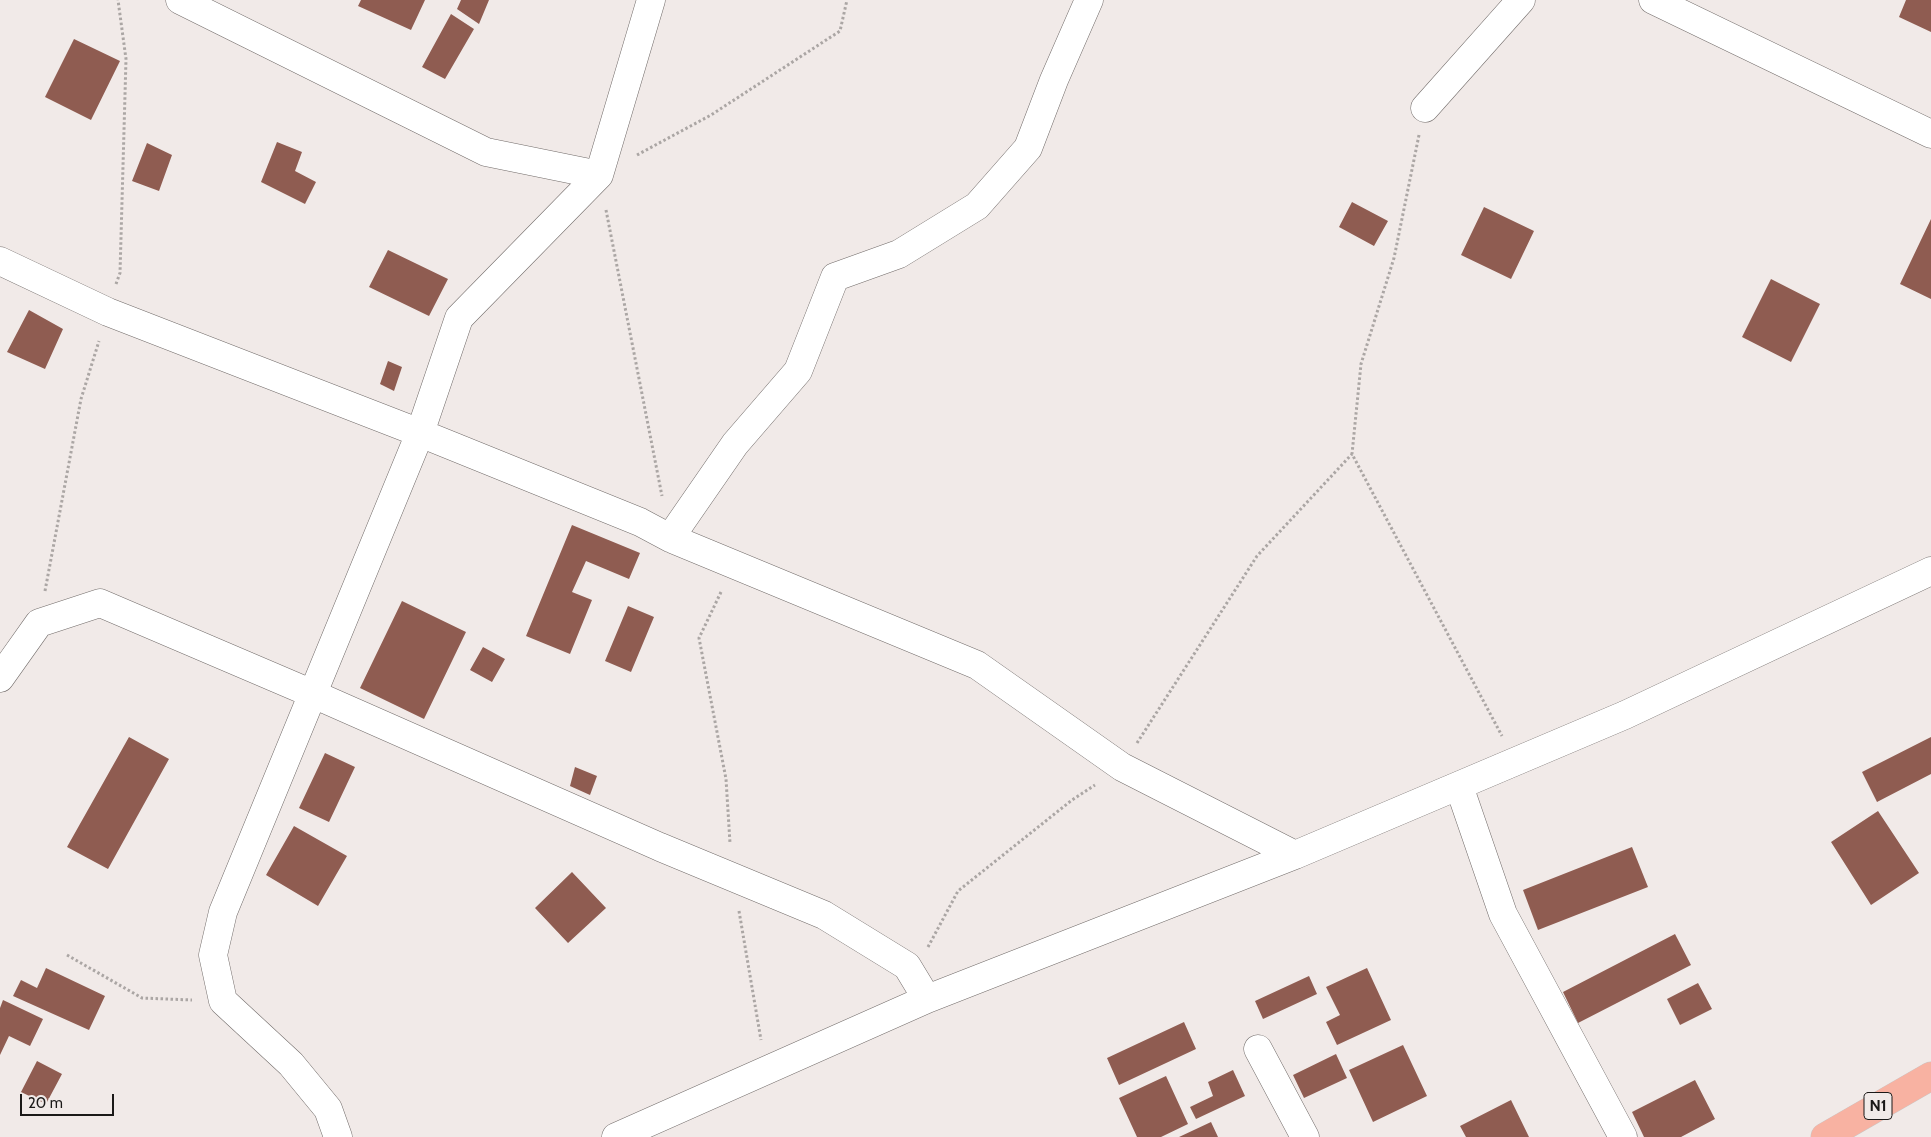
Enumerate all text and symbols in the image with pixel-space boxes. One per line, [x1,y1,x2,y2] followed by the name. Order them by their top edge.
[22,1084,116,1116] scale bar
[1864,1092,1892,1120] road number: N1
[28,1094,63,1112] text: 20 m

